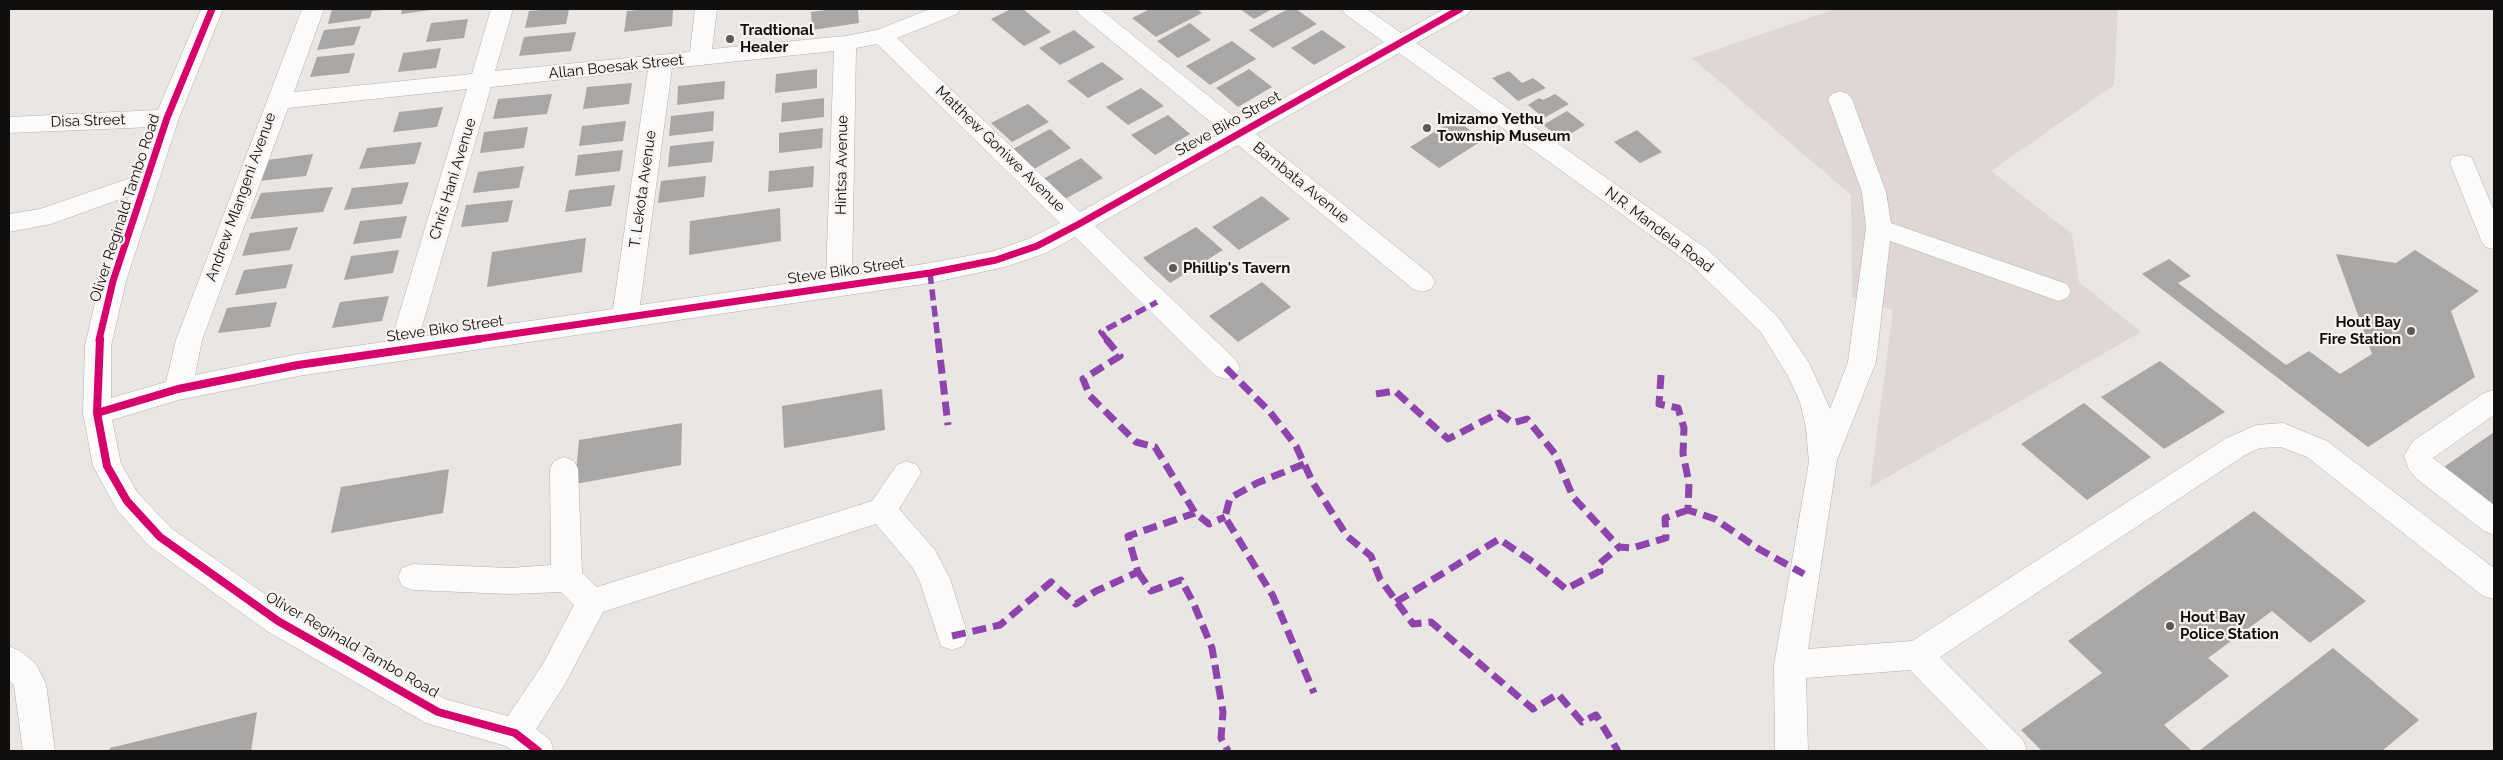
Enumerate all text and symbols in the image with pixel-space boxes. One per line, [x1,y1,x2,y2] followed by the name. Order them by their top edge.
[740,21,814,56] place label: Tradtional Healer
[724,33,736,45] marker: Tradtional Healer
[548,51,684,83] street label: Allan Boesak Street
[931,82,1069,216] street label: Matthew Goniwe Avenue
[1172,88,1284,160] street label: Steve Biko Street
[202,110,280,284] street label: Andrew Mlangeni Avenue
[1437,110,1571,145] place label: Imizamo Yethu Township Museum
[50,111,126,131] street label: Disa Street
[86,112,164,304] street label: Oliver Reginald Tambo Road
[832,115,852,215] street label: Hintsa Avenue
[426,116,480,242] street label: Chris Hani Avenue
[1421,122,1433,134] marker: Imizamo Yethu Township Museum
[626,129,660,249] street label: T. Lekota Avenue
[1249,139,1353,227] street label: Bambata Avenue
[1601,183,1717,277] street label: N.R. Mandela Road
[786,254,906,288] street label: Steve Biko Street
[1183,259,1290,277] place label: Phillip's Tavern
[1167,262,1179,274] marker: Phillip's Tavern
[385,312,505,346] street label: Steve Biko Street
[2319,313,2401,348] place label: Hout Bay Fire Station
[2405,325,2417,337] marker: Hout Bay Fire Station
[262,588,442,702] street label: Oliver Reginald Tambo Road
[2180,608,2279,643] place label: Hout Bay Police Station
[2164,620,2176,632] marker: Hout Bay Police Station

